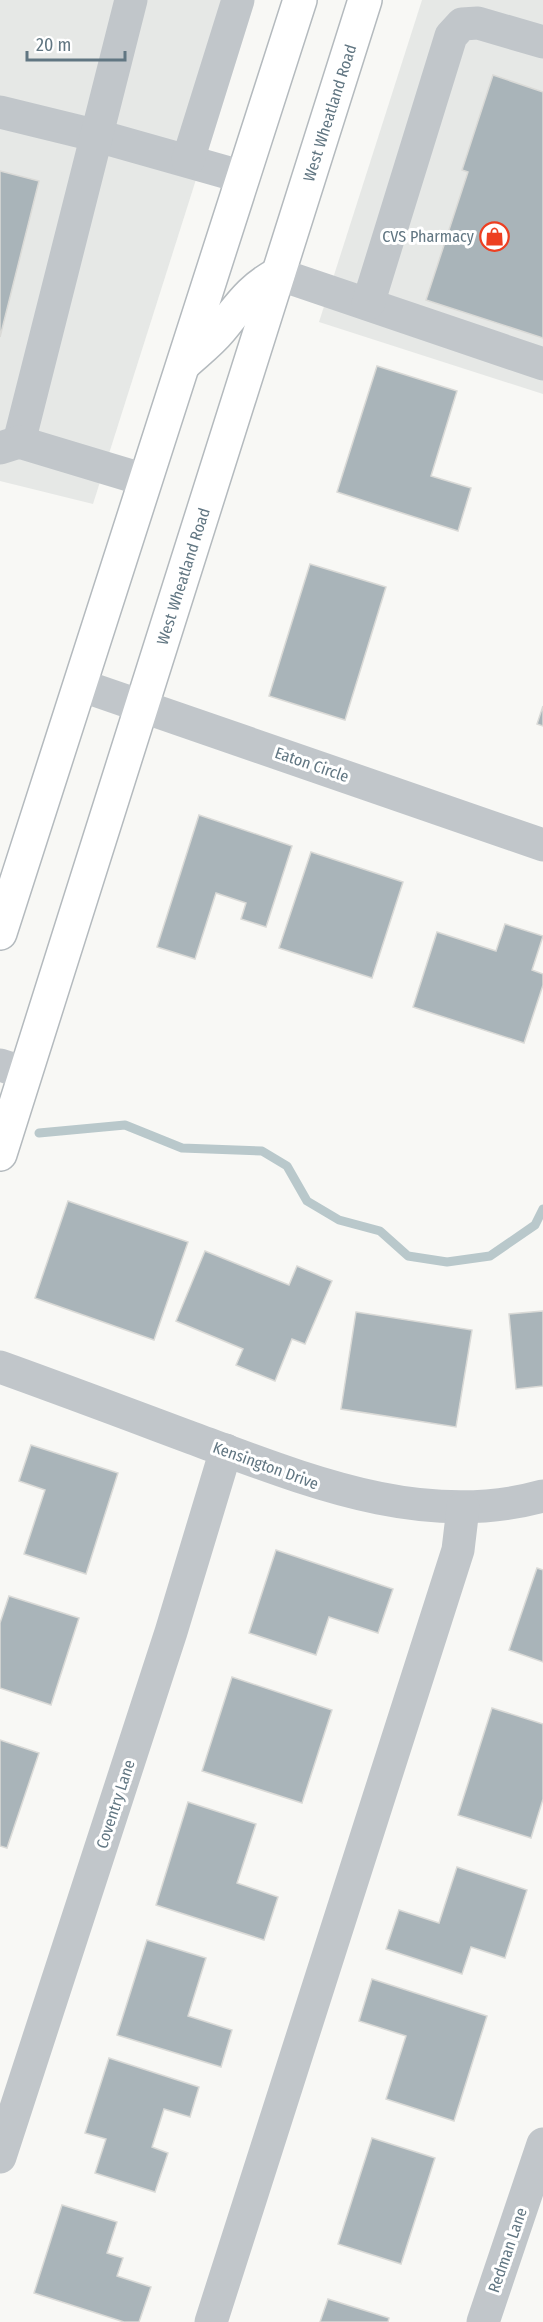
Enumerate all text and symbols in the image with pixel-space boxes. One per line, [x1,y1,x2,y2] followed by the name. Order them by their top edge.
[27,24,124,62] scale bar
[36,34,71,56] text: 20 m
[299,42,360,184] street label: West Wheatland Road
[479,220,511,252] shop icon: CVS Pharmacy
[382,227,475,246] place label: CVS Pharmacy
[153,505,214,647] street label: West Wheatland Road
[272,743,351,786] street label: Eaton Circle
[210,1438,321,1493] street label: Kensington Drive
[92,1757,139,1851] street label: Coventry Lane
[484,2205,531,2295] street label: Redman Lane

